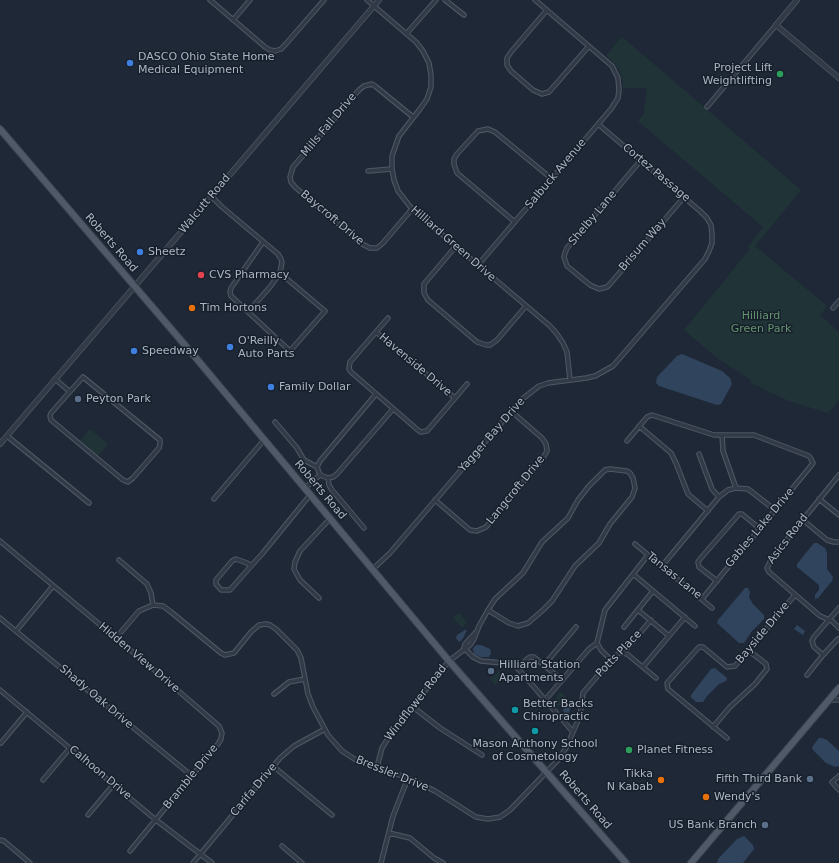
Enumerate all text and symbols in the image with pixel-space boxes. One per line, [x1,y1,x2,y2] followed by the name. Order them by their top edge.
[138,50,275,76] place label: DASCO Ohio State Home Medical Equipment
[125,58,135,68] marker: DASCO Ohio State Home Medical Equipment
[703,61,772,87] place label: Project Lift Weightlifting
[775,69,785,79] marker: Project Lift Weightlifting
[299,91,359,159] street label: Mills Fall Drive
[523,136,589,212] street label: Salbuck Avenue
[620,141,692,205] street label: Cortez Passage
[177,172,233,236] street label: Walcutt Road
[298,188,366,248] street label: Baycroft Drive
[566,188,620,248] street label: Shelby Lane
[408,204,498,284] street label: Hilliard Green Drive
[82,211,140,275] street label: Roberts Road
[617,216,669,274] street label: Brisum Way
[148,245,186,259] place label: Sheetz
[135,247,145,257] marker: Sheetz
[209,268,289,282] place label: CVS Pharmacy
[196,270,206,280] marker: CVS Pharmacy
[200,301,267,315] place label: Tim Hortons
[187,303,197,313] marker: Tim Hortons
[731,309,791,335] park label: Hilliard Green Park
[376,331,454,399] street label: Havenside Drive
[238,334,294,360] place label: O'Reilly Auto Parts
[225,342,235,352] marker: O'Reilly Auto Parts
[142,344,199,358] place label: Speedway
[129,346,139,356] marker: Speedway
[279,380,350,394] place label: Family Dollar
[266,382,276,392] marker: Family Dollar
[86,392,151,406] place label: Peyton Park
[73,394,83,404] marker: Peyton Park
[456,395,528,475] street label: Yagger Bay Drive
[484,453,548,527] street label: Langcroft Drive
[291,458,349,522] street label: Roberts Road
[723,486,797,570] street label: Gables Lake Drive
[765,511,811,567] street label: Asics Road
[644,550,704,602] street label: Tansas Lane
[733,600,793,666] street label: Bayside Drive
[96,620,182,696] street label: Hidden View Drive
[593,628,645,680] street label: Potts Place
[499,658,580,684] place label: Hilliard Station Apartments
[56,662,136,732] street label: Shady Oak Drive
[382,662,450,744] street label: Windflower Road
[486,666,496,676] marker: Hilliard Station Apartments
[523,697,593,723] place label: Better Backs Chiropractic
[510,705,520,715] marker: Better Backs Chiropractic
[530,726,540,736] marker: Mason Anthony School of Cosmetology
[472,737,598,763] place label: Mason Anthony School of Cosmetology
[161,742,221,812] street label: Bramble Drive
[66,743,134,803] street label: Calhoon Drive
[637,743,713,757] place label: Planet Fitness
[624,745,634,755] marker: Planet Fitness
[354,753,430,795] street label: Bressler Drive
[228,761,280,819] street label: Carifa Drive
[607,767,653,793] place label: Tikka N Kabab
[556,768,614,832] street label: Roberts Road
[716,772,802,786] place label: Fifth Third Bank
[805,774,815,784] marker: Fifth Third Bank
[656,775,666,785] marker: Tikka N Kabab
[714,790,760,804] place label: Wendy's
[701,792,711,802] marker: Wendy's
[669,818,757,832] place label: US Bank Branch
[760,820,770,830] marker: US Bank Branch

